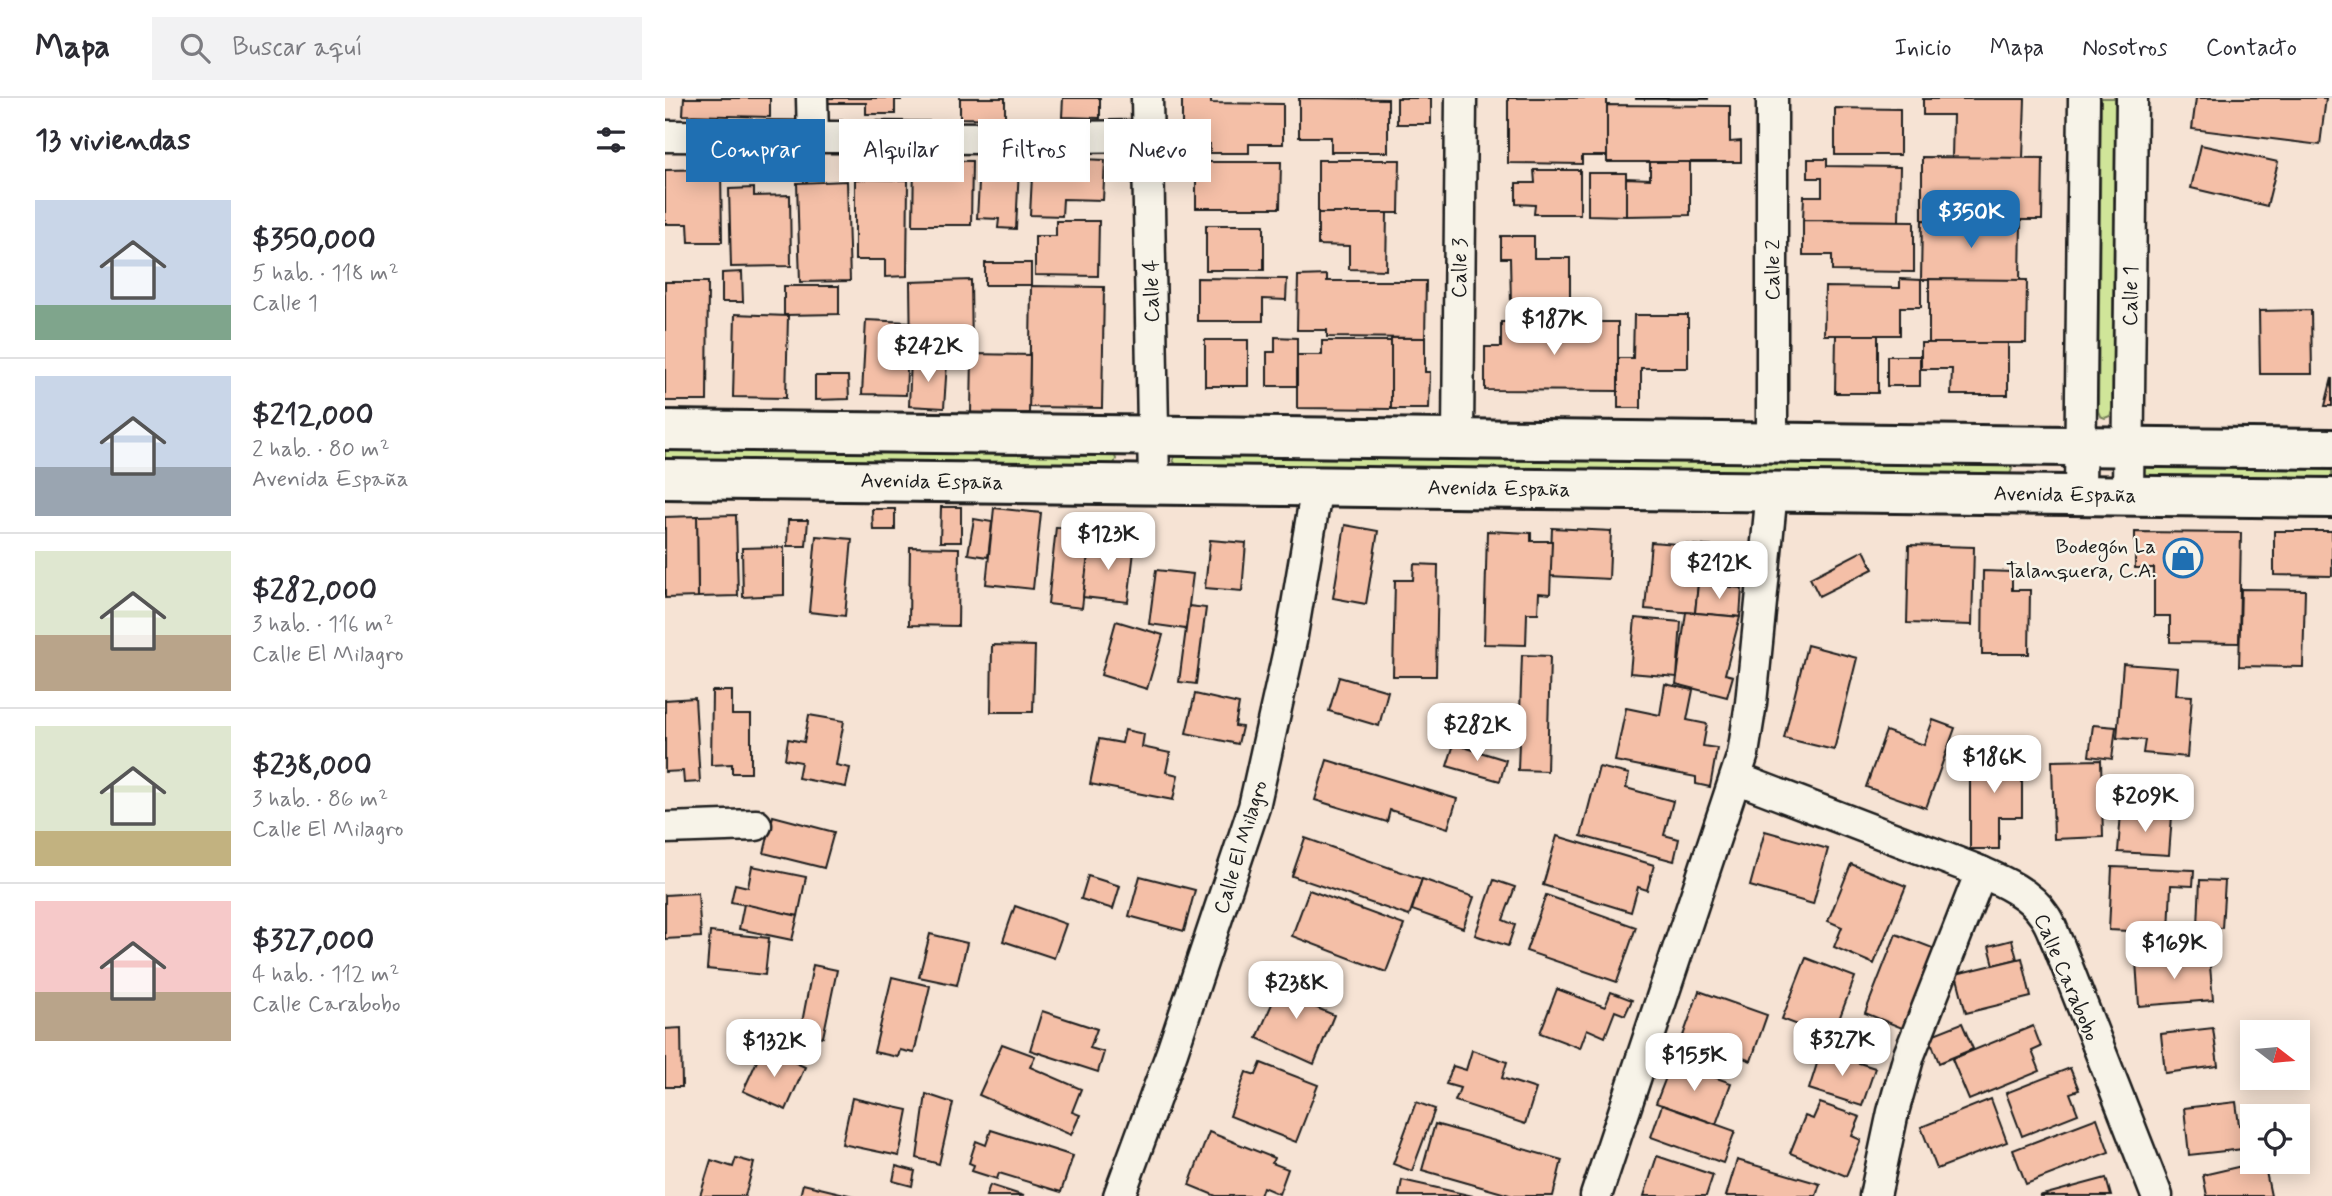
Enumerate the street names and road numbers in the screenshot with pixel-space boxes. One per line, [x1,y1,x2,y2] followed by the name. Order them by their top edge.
[1445,237,1475,298] street label: Calle 3
[1759,239,1787,301] street label: Calle 2
[1137,259,1167,323] street label: Calle 4
[2116,266,2146,326] street label: Calle 1
[860,467,1004,497] street label: Avenida España
[1427,474,1571,504] street label: Avenida España
[1993,480,2137,510] street label: Avenida España
[1207,777,1275,918] street label: Calle El Milagro
[2027,909,2105,1045] street label: Calle Carabobo

